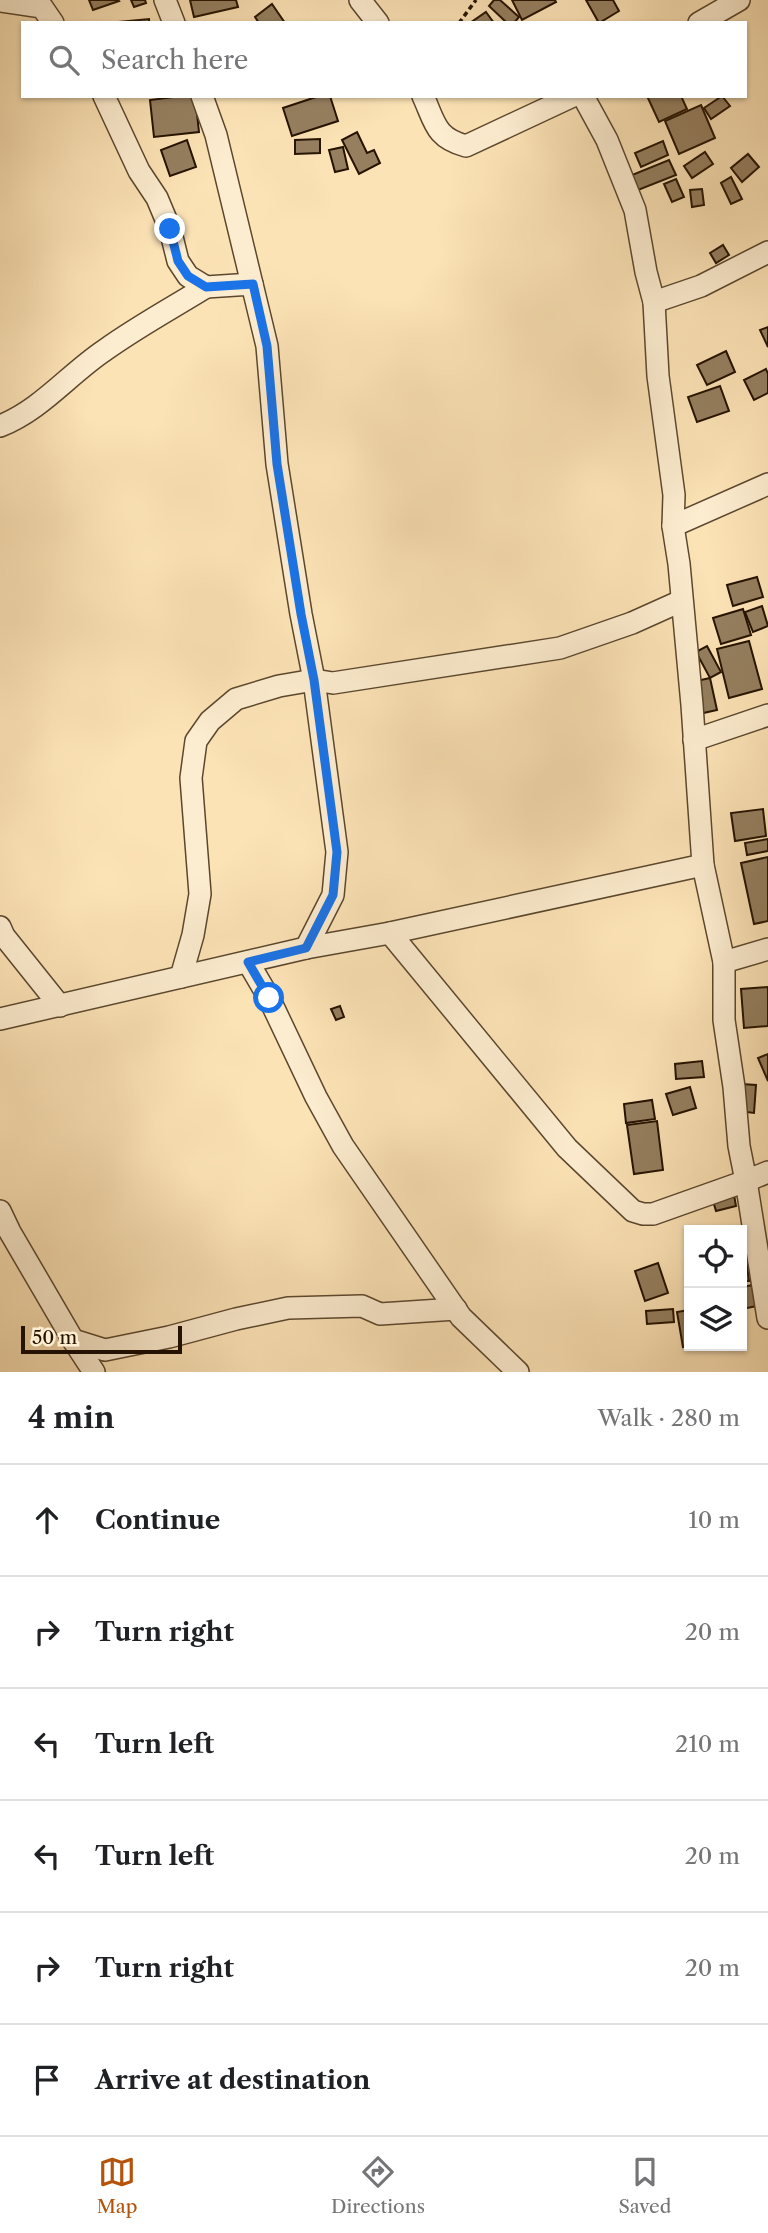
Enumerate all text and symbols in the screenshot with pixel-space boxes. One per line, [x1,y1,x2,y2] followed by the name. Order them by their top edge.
[21,21,747,98] search box
[45,41,83,79] icon: search
[101,44,248,76] text: Search here
[154,213,185,244] route end
[253,982,284,1013] route start
[684,1225,747,1351] map controls
[684,1225,747,1288] button: locate
[684,1288,747,1351] button: layers
[21,1323,182,1355] scale bar
[32,1326,77,1349] text: 50 m
[28,1399,114,1436] text: 4 min
[597,1404,740,1432] text: Walk · 280 m
[28,1501,66,1539] icon: ahead
[95,1504,220,1536] text: Continue
[688,1506,740,1534] text: 10 m
[28,1613,66,1651] icon: right
[95,1616,234,1648] text: Turn right
[685,1618,740,1646] text: 20 m
[28,1725,66,1763] icon: left
[95,1728,214,1760] text: Turn left
[675,1730,740,1758] text: 210 m
[28,1837,66,1875] icon: left
[95,1840,214,1872] text: Turn left
[685,1842,740,1870] text: 20 m
[28,1949,66,1987] icon: right
[95,1952,234,1984] text: Turn right
[685,1954,740,1982] text: 20 m
[28,2061,66,2099] icon: arrive
[95,2064,370,2096] text: Arrive at destination
[97,2153,138,2218] tab: Map
[331,2153,425,2218] tab: Directions
[618,2153,671,2218] tab: Saved

